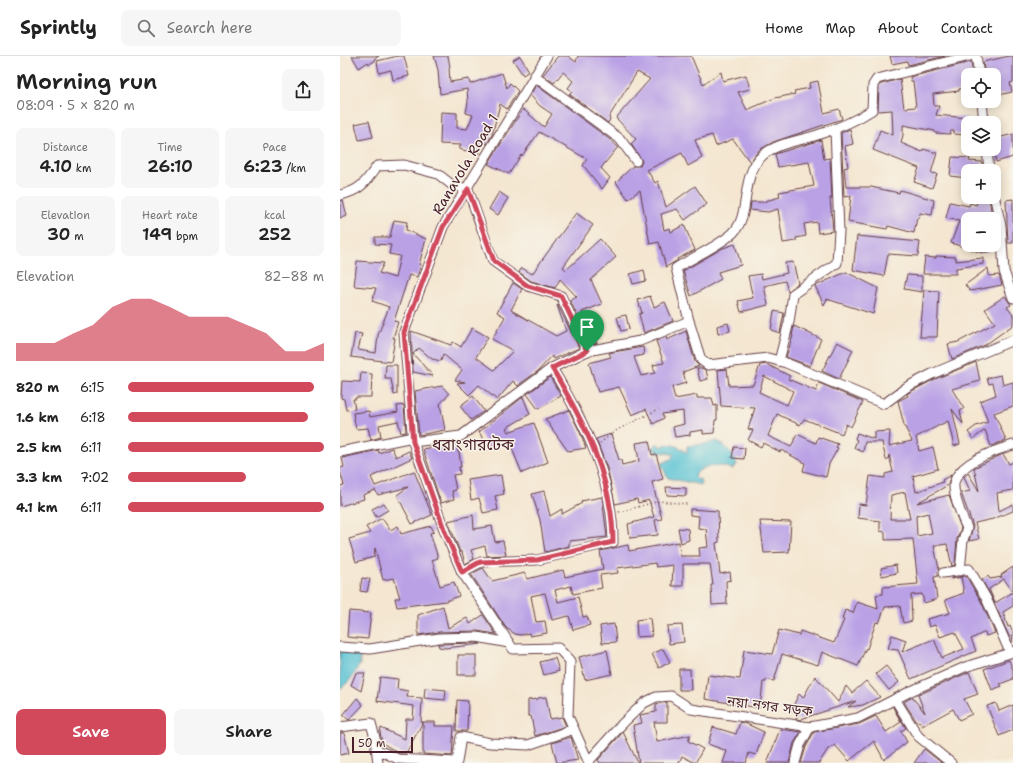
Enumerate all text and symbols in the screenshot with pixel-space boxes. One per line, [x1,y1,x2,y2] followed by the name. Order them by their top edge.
[121,10,401,46] search box
[20,15,97,40] text: Sprintly
[135,17,157,39] icon: search
[167,18,252,38] text: Search here
[765,19,804,37] text: Home
[826,19,856,37] text: Map
[878,19,919,37] text: About
[941,19,993,37] text: Contact
[16,67,157,96] text: Morning run
[961,68,1001,252] map controls
[961,68,1001,108] button: locate
[282,69,324,111] button: share
[16,97,135,114] text: 08:09 · 5 × 820 m
[428,111,502,217] street label: Ranavola Road 1
[961,116,1001,156] button: layers
[43,140,88,155] text: Distance
[157,140,183,155] text: Time
[263,140,287,155] text: Pace
[39,155,72,177] text: 4.10
[147,155,193,177] text: 26:10
[243,155,283,177] text: 6:23
[72,161,91,176] text: km
[283,161,306,176] text: /km
[961,164,1001,204] button: +
[41,208,90,223] text: Elevation
[142,208,198,223] text: Heart rate
[264,208,285,223] text: kcal
[961,212,1001,252] button: −
[47,223,71,245] text: 30
[142,223,172,245] text: 149
[258,223,291,245] text: 252
[71,229,84,244] text: m
[172,229,198,244] text: bpm
[16,268,74,285] text: Elevation
[264,268,324,285] text: 82–88 m
[570,310,604,351] pin
[576,316,598,338] icon: arrive
[16,379,59,396] text: 820 m
[80,379,104,396] text: 6:15
[16,409,59,426] text: 1.6 km
[80,409,106,426] text: 6:18
[432,434,515,455] district label: ধরাংগারটেক
[16,439,62,456] text: 2.5 km
[80,439,102,456] text: 6:11
[16,469,62,486] text: 3.3 km
[80,469,109,486] text: 7:02
[16,499,58,516] text: 4.1 km
[80,499,102,516] text: 6:11
[725,692,815,720] street label: নয়া নগর সড়ক
[16,709,166,755] button: Save
[174,709,324,755] button: Share
[352,735,413,754] scale bar
[358,736,386,751] text: 50 m

